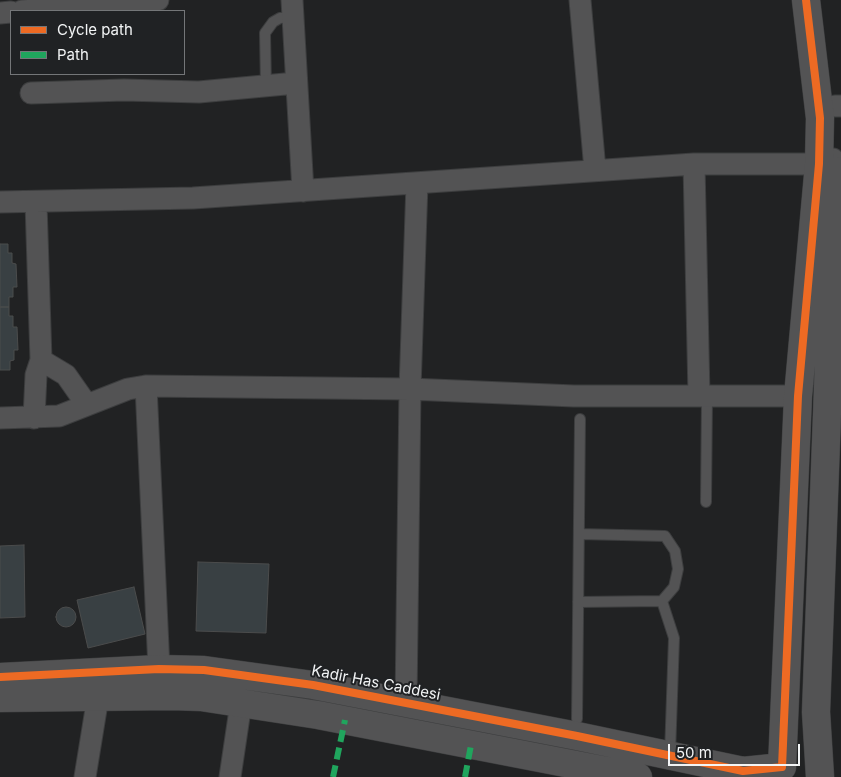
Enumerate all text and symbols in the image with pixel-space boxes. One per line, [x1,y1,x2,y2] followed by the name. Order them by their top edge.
[10,10,185,75] legend
[57,20,133,39] text: Cycle path
[57,45,89,64] text: Path
[310,662,442,704] street label: Kadir Has Caddesi
[671,734,804,766] scale bar
[676,743,712,762] text: 50 m

